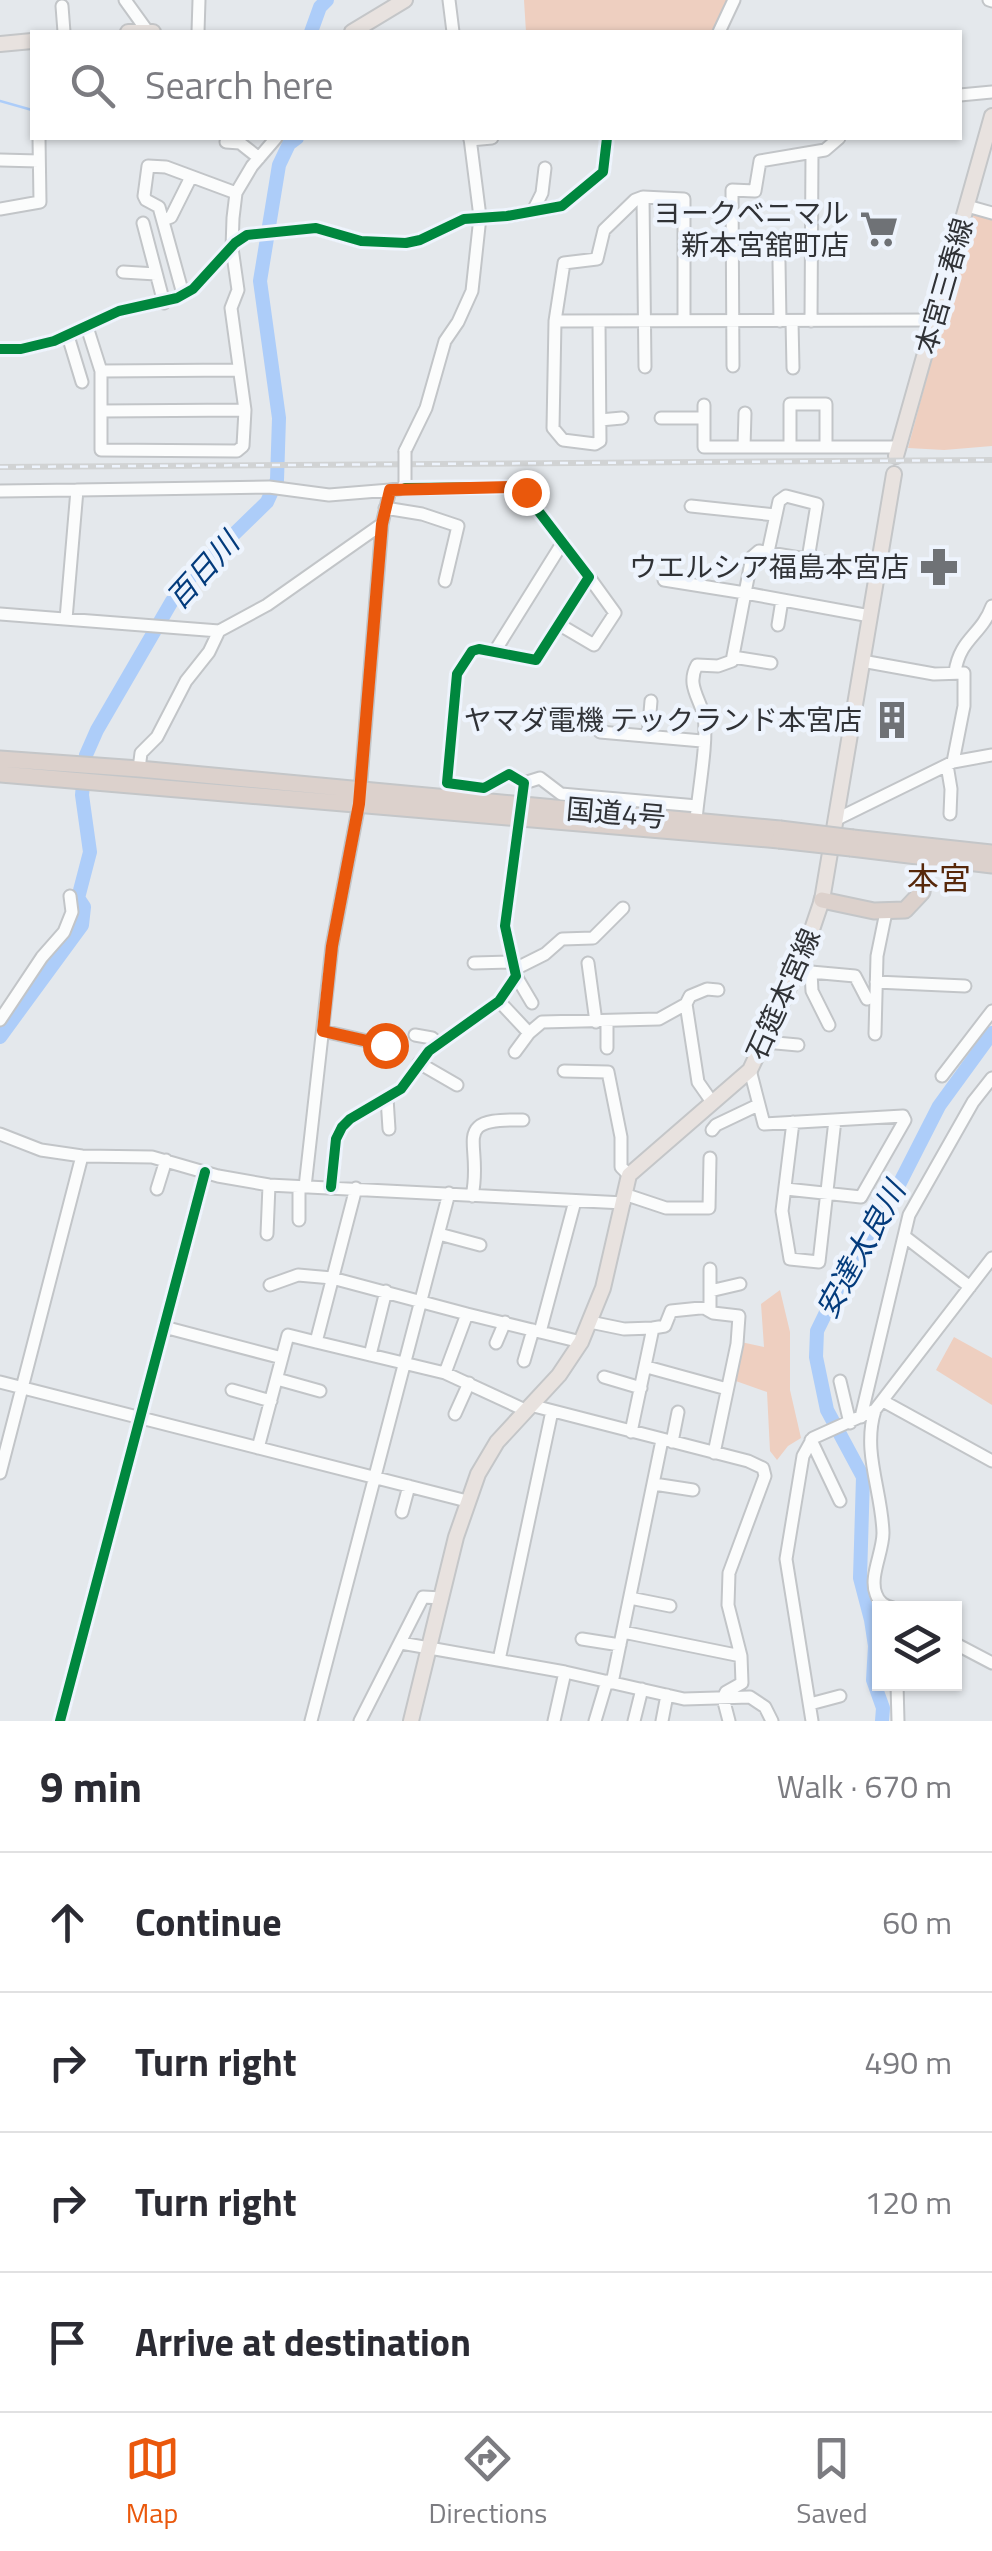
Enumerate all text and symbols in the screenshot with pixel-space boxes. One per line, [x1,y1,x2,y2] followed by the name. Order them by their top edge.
[30,30,962,140] search box
[145,56,333,114] text: Search here
[65,58,120,113] icon: search
[653,191,849,266] place label: ヨークベニマル 新本宮舘町店
[858,208,900,250] supermarket icon: ヨークベニマル 新本宮舘町店
[904,213,983,359] street label: 本宮三春線
[504,470,550,516] route end
[155,519,251,619] water label: 百日川
[629,545,909,588] place label: ウエルシア福島本宮店
[918,546,960,588] pharmacy icon: ウエルシア福島本宮店
[464,698,862,741] place label: ヤマダ電機 テックランド本宮店
[871,699,913,741] building icon: ヤマダ電機 テックランド本宮店
[565,787,668,838] street label: 国道4号
[907,854,971,902] district label: 本宮
[734,921,831,1066] street label: 石筵本宮線
[363,1023,409,1069] route start
[804,1170,918,1326] water label: 安達太良川
[872,1601,962,1691] map controls
[872,1601,962,1691] button: layers
[40,1754,142,1818] text: 9 min
[777,1762,952,1810] text: Walk · 670 m
[135,1893,282,1951] text: Continue
[40,1895,95,1950] icon: ahead
[882,1898,952,1946] text: 60 m
[135,2033,297,2091] text: Turn right
[40,2035,95,2090] icon: right
[864,2038,952,2086] text: 490 m
[135,2173,297,2231] text: Turn right
[40,2175,95,2230] icon: right
[864,2178,952,2226] text: 120 m
[135,2313,471,2371] text: Arrive at destination
[40,2315,95,2370] icon: arrive
[125,2431,180,2534] tab: Map
[429,2431,547,2534] tab: Directions
[796,2431,867,2534] tab: Saved

